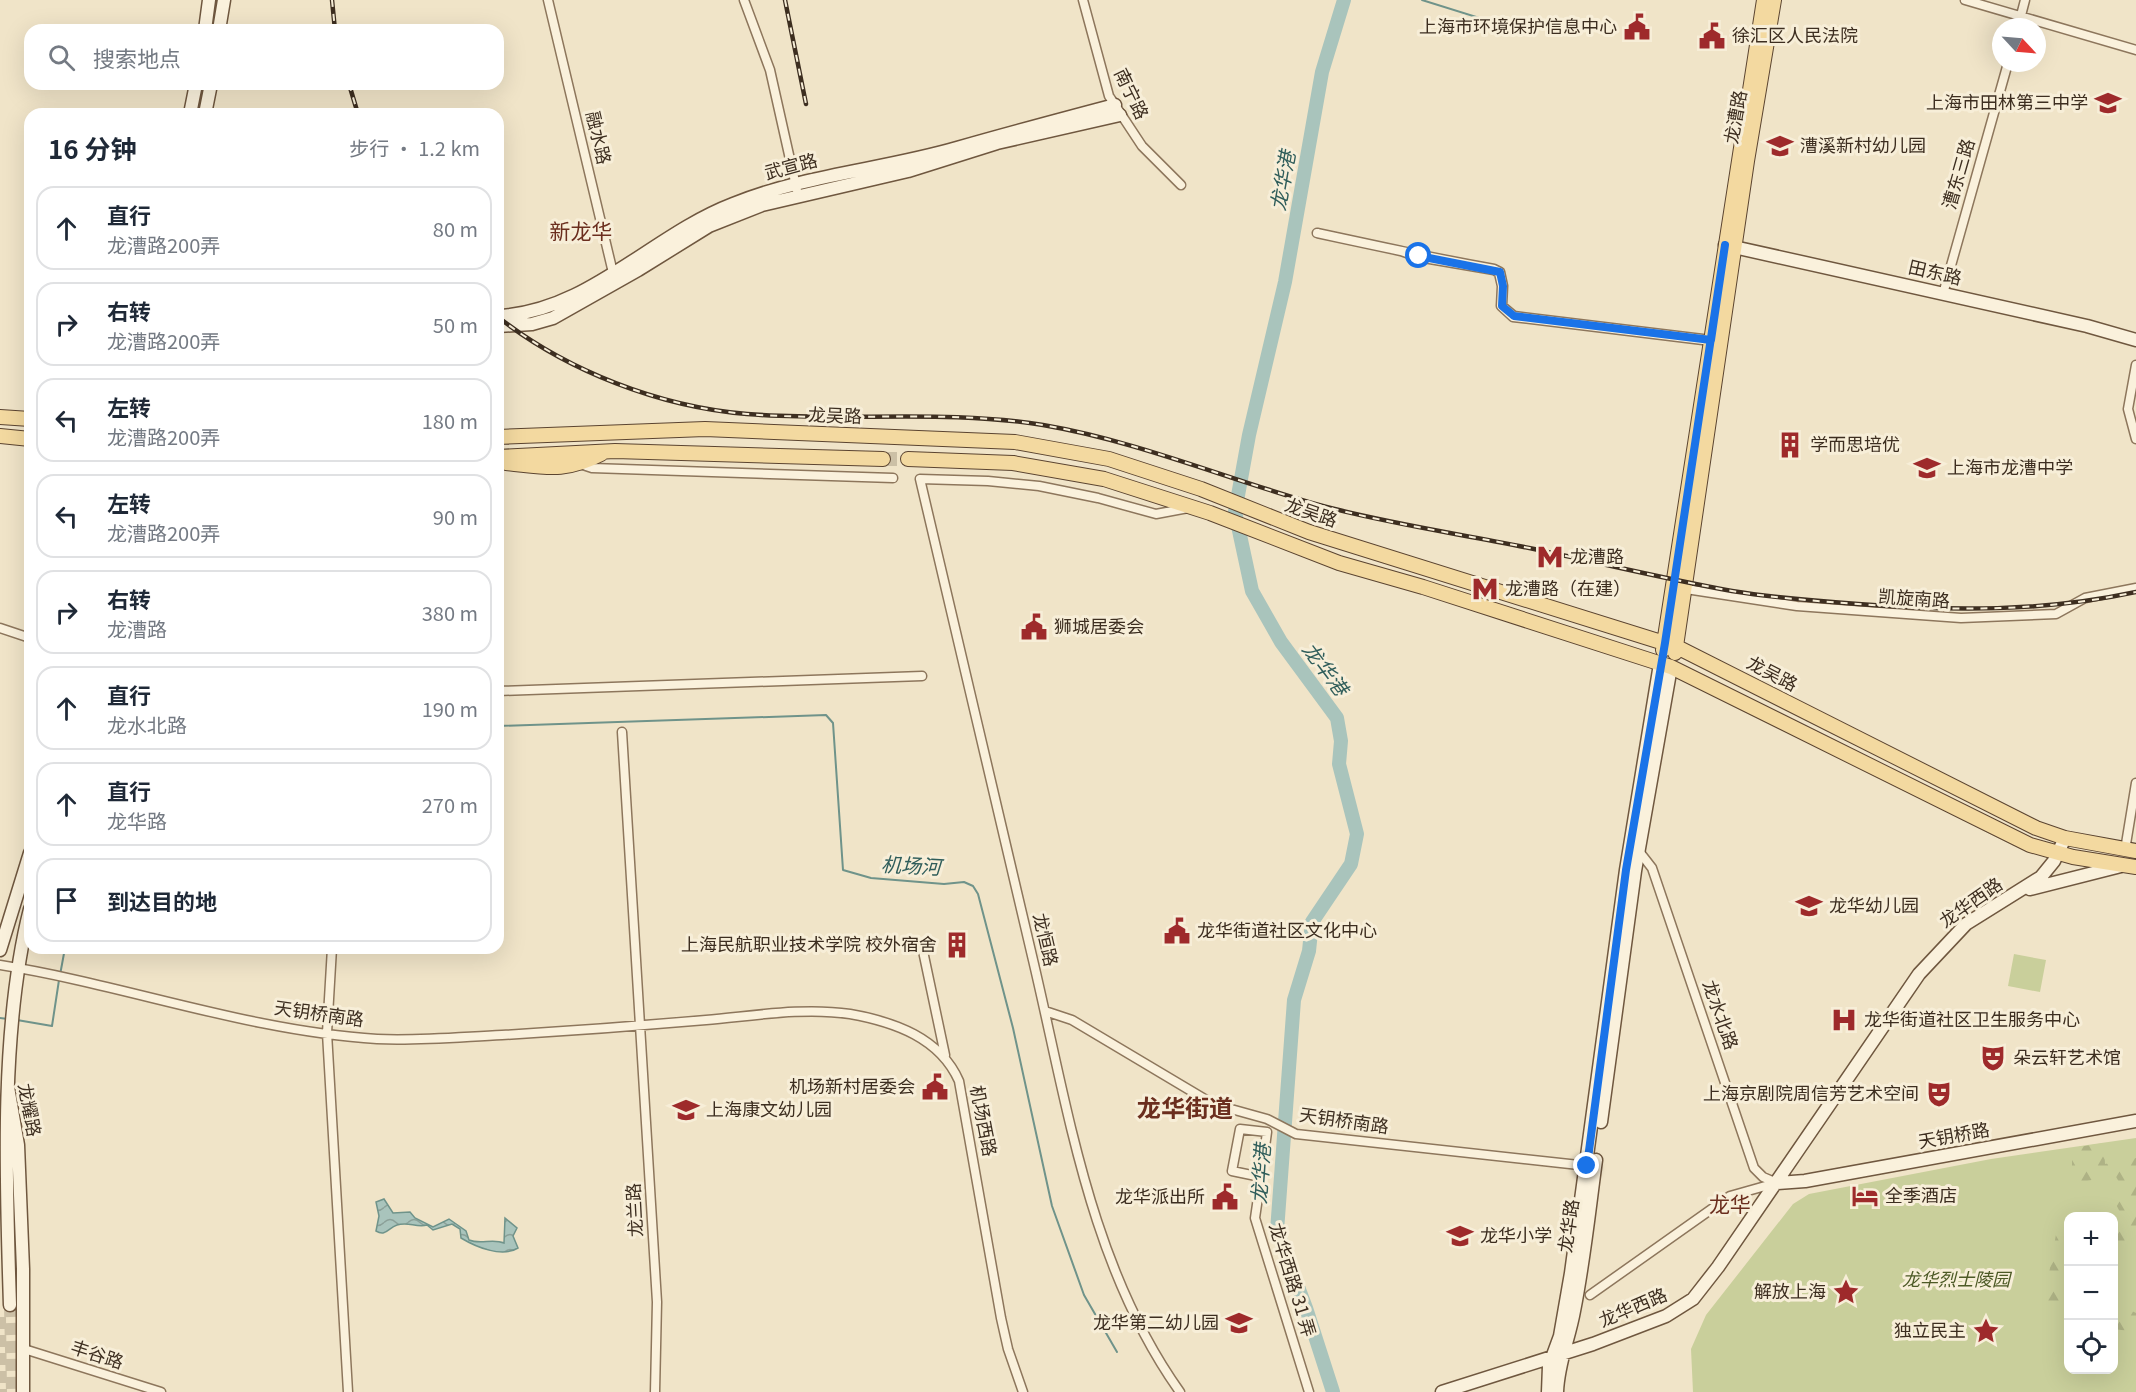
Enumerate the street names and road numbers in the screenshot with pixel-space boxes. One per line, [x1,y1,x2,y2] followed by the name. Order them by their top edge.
[1109,63,1156,123] street label: 南宁路
[1717,88,1752,145] street label: 龙漕路
[581,108,619,167] street label: 融水路
[1935,135,1979,212] street label: 漕东三路
[761,146,820,185] street label: 武宣路
[1906,252,1965,290] street label: 田东路
[808,400,863,428] street label: 龙吴路
[1282,490,1341,532] street label: 龙吴路
[1877,582,1951,612] street label: 凯旋南路
[1743,648,1803,696] street label: 龙吴路
[1933,870,2007,933] street label: 龙华西路
[1028,910,1066,969] street label: 龙恒路
[1698,976,1746,1053] street label: 龙水北路
[273,993,366,1031] street label: 天钥桥南路
[13,1081,49,1139] street label: 龙耀路
[965,1083,1005,1158] street label: 机场西路
[1298,1100,1391,1138] street label: 天钥桥南路
[1916,1115,1991,1153] street label: 天钥桥路
[619,1182,647,1238] street label: 龙兰路
[1550,1197,1584,1254] street label: 龙华路
[1264,1219,1324,1340] street label: 龙华西路 31 弄
[1594,1280,1670,1332] street label: 龙华西路
[68,1332,127,1374] street label: 丰谷路

